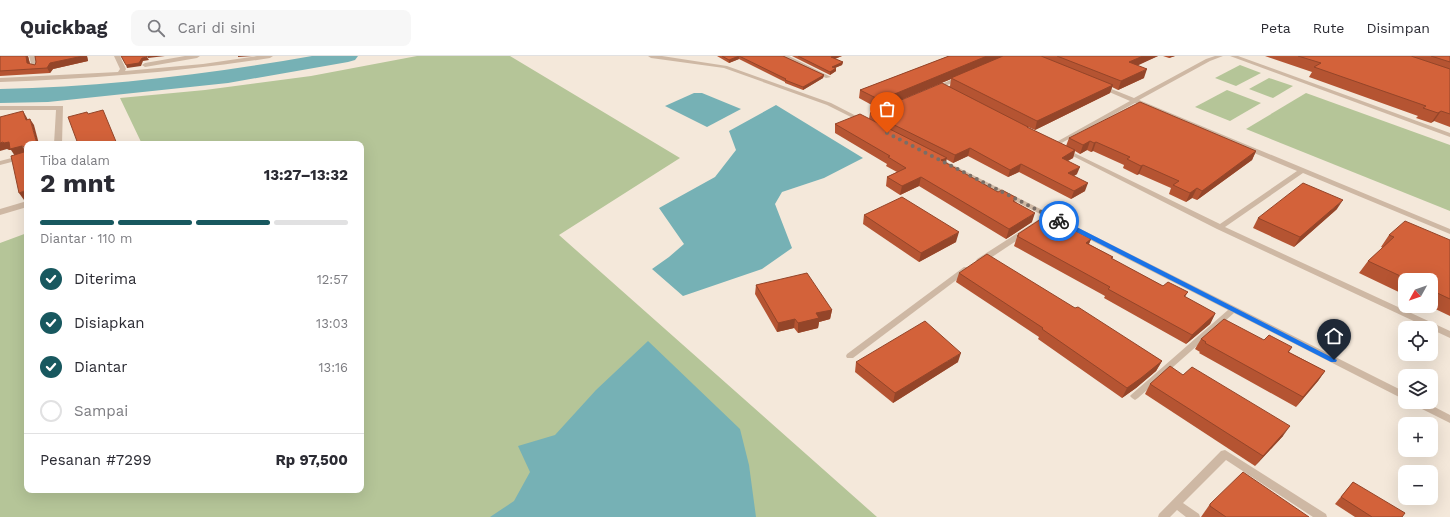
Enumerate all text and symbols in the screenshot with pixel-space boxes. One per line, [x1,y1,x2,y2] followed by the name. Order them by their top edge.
[131,10,411,46] search box
[20,16,107,39] text: Quickbag
[145,17,167,39] icon: search
[177,19,255,37] text: Cari di sini
[1261,20,1291,36] text: Peta
[1313,20,1344,36] text: Rute
[1366,20,1430,36] text: Disimpan
[870,92,904,133] pin
[876,98,898,120] icon: bag
[40,153,110,168] text: Tiba dalam
[264,166,348,184] text: 13:27–13:32
[40,168,115,198] text: 2 mnt
[1039,201,1079,241] courier
[1048,210,1070,232] icon: bike
[40,231,132,246] text: Diantar · 110 m
[40,268,62,290] icon: check
[74,270,137,288] text: Diterima
[317,272,348,287] text: 12:57
[1398,273,1438,313] north arrow
[1398,273,1438,505] map controls
[40,312,62,334] icon: check
[74,314,145,332] text: Disiapkan
[316,316,348,331] text: 13:03
[1317,319,1351,360] pin
[1398,321,1438,361] button: locate
[1323,325,1345,347] icon: home
[40,356,62,378] icon: check
[74,358,127,376] text: Diantar
[319,360,348,375] text: 13:16
[1398,369,1438,409] button: layers
[74,402,128,420] text: Sampai
[1398,417,1438,457] button: +
[40,451,152,469] text: Pesanan #7299
[275,451,348,469] text: Rp 97,500
[1398,465,1438,505] button: −

